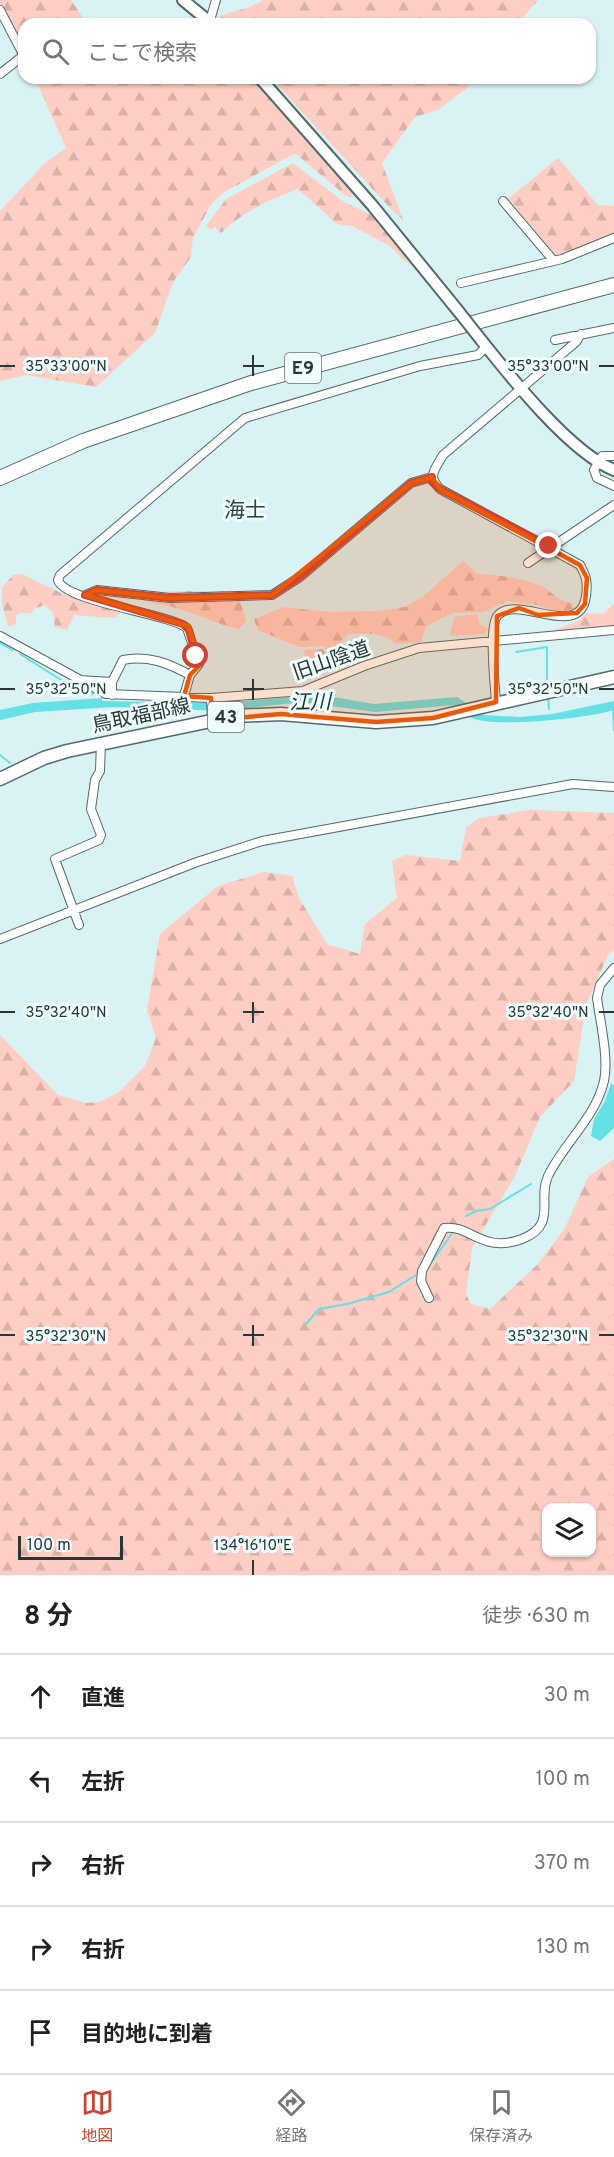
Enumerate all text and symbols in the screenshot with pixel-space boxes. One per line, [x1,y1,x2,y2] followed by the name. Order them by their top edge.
[18,18,596,84] search box
[39,35,72,68] icon: search
[87,41,197,68] text: ここで検索
[285,353,321,383] road number: E9
[25,358,107,377] text: 35°33'00"N
[507,358,589,377] text: 35°33'00"N
[224,498,266,525] district label: 海士
[535,532,561,558] route end
[290,637,374,687] street label: 旧山陰道
[182,642,208,668] route start
[25,681,107,700] text: 35°32'50"N
[507,681,589,700] text: 35°32'50"N
[289,690,333,717] water label: 江川
[90,694,193,740] street label: 鳥取福部線
[208,702,244,732] road number: 43
[25,1004,107,1023] text: 35°32'40"N
[507,1004,589,1023] text: 35°32'40"N
[26,1328,106,1347] text: 35°32'30"N
[508,1328,588,1347] text: 35°32'30"N
[542,1503,596,1557] map controls
[542,1503,596,1557] button: layers
[18,1533,123,1560] scale bar
[27,1536,71,1556] text: 100 m
[214,1537,292,1556] text: 134°16'10"E
[24,1601,73,1634] text: 8 分
[482,1604,590,1630] text: 徒歩 · 630 m
[24,1680,57,1713] icon: ahead
[544,1683,590,1709] text: 30 m
[81,1686,125,1713] text: 直進
[24,1764,57,1797] icon: left
[535,1767,590,1793] text: 100 m
[81,1770,125,1797] text: 左折
[24,1848,57,1881] icon: right
[534,1851,590,1877] text: 370 m
[81,1854,125,1881] text: 右折
[24,1932,57,1965] icon: right
[536,1935,590,1961] text: 130 m
[81,1938,125,1965] text: 右折
[24,2016,57,2049] icon: arrive
[81,2022,213,2049] text: 目的地に到着
[81,2086,114,2147] tab: 地図
[275,2086,308,2147] tab: 経路
[469,2086,533,2147] tab: 保存済み

